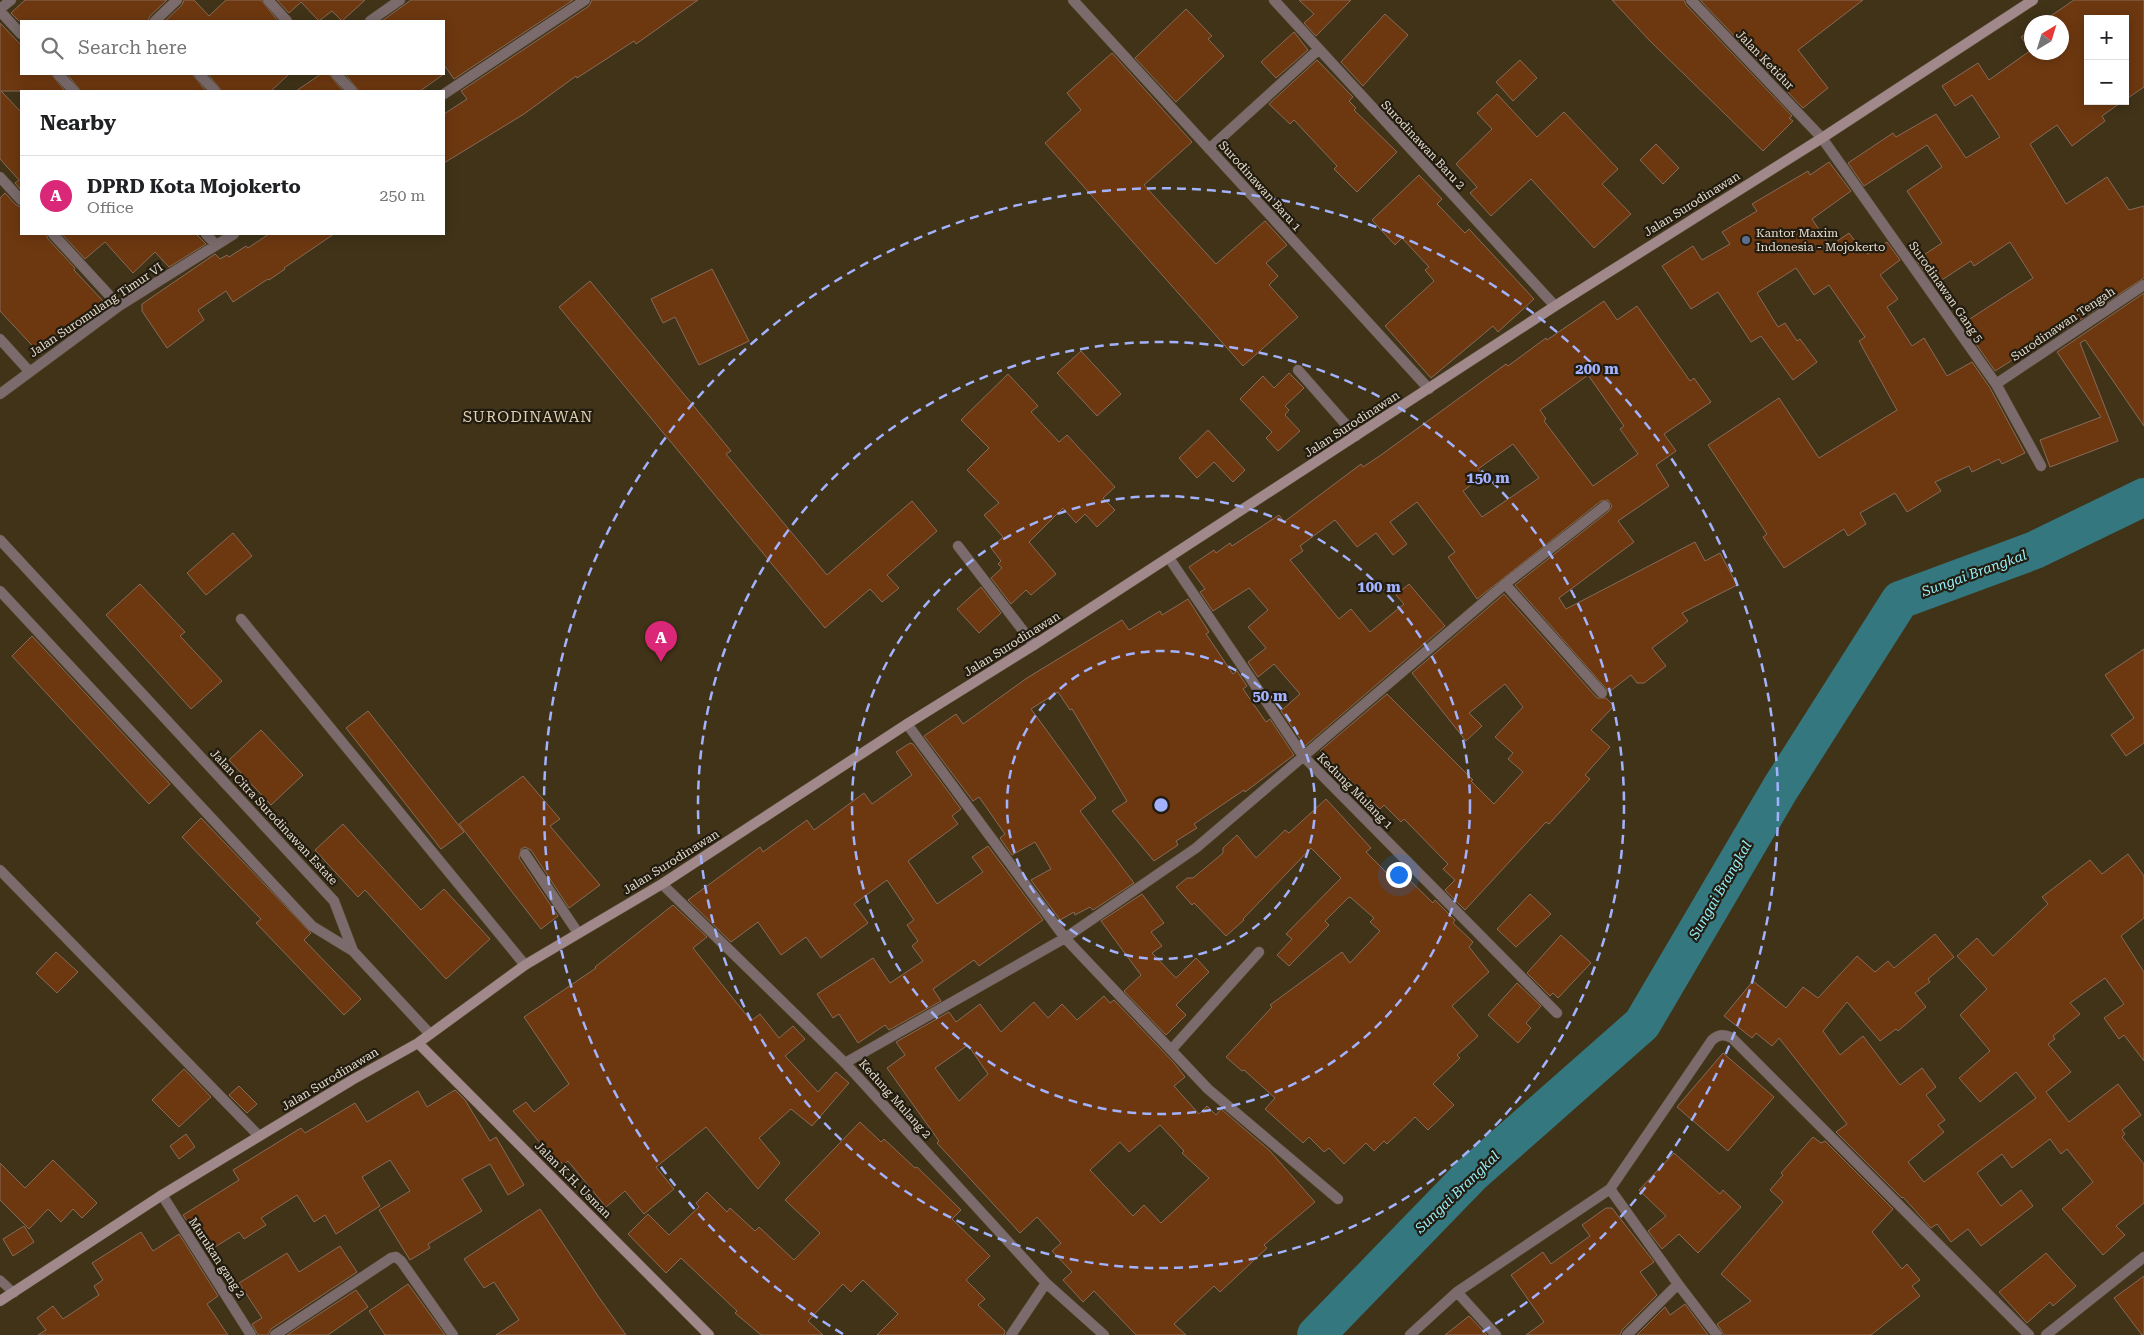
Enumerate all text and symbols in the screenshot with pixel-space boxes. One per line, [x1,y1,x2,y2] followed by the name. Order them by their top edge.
[2024,15,2069,60] north arrow
[2084,15,2129,105] map controls
[2084,15,2129,60] button: +
[20,20,445,75] search box
[1733,27,1797,93] street label: Jalan Ketidur
[38,34,66,62] icon: search
[78,36,187,59] text: Search here
[2084,60,2129,105] button: −
[1378,98,1468,193] street label: Surodinawan Baru 2
[40,111,116,135] text: Nearby
[1216,138,1304,234] street label: Surodinawan Baru 1
[1641,169,1743,239] street label: Jalan Surodinawan
[87,175,301,198] text: DPRD Kota Mojokerto
[50,186,62,205] text: A
[379,186,425,205] text: 250 m
[87,198,133,217] text: Office
[1756,226,1885,254] place label: Kantor Maxim Indonesia - Mojokerto
[1740,234,1752,246] marker: Kantor Maxim Indonesia - Mojokerto
[1906,239,1986,345] street label: Surodinawan Gang 5
[26,260,166,360] street label: Jalan Suromulang Timur VI
[2008,284,2118,364] street label: Surodinawan Tengah
[1575,360,1619,378] text: 200 m
[1302,388,1402,460] street label: Jalan Surodinawan
[463,408,593,426] district label: SURODINAWAN
[1466,469,1510,487] text: 150 m
[1918,547,2029,600] water label: Sungai Brangkal
[1357,578,1401,596] text: 100 m
[961,609,1063,679] street label: Jalan Surodinawan
[645,621,677,662] pin: A
[1252,687,1288,705] text: 50 m
[207,746,341,888] street label: Jalan Citra Surodinawan Estate
[1314,750,1396,832] street label: Kedung Mulang 1
[1152,796,1170,814] centre of rings
[620,827,722,897] street label: Jalan Surodinawan
[1685,838,1755,943] water label: Sungai Brangkal
[1386,862,1412,888] your location
[279,1044,381,1113] street label: Jalan Surodinawan
[856,1057,934,1142] street label: Kedung Mulang 2
[532,1139,614,1221] street label: Jalan K.H. Usman
[1411,1148,1502,1237] water label: Sungai Brangkal
[186,1215,248,1301] street label: Murukan gang 2

